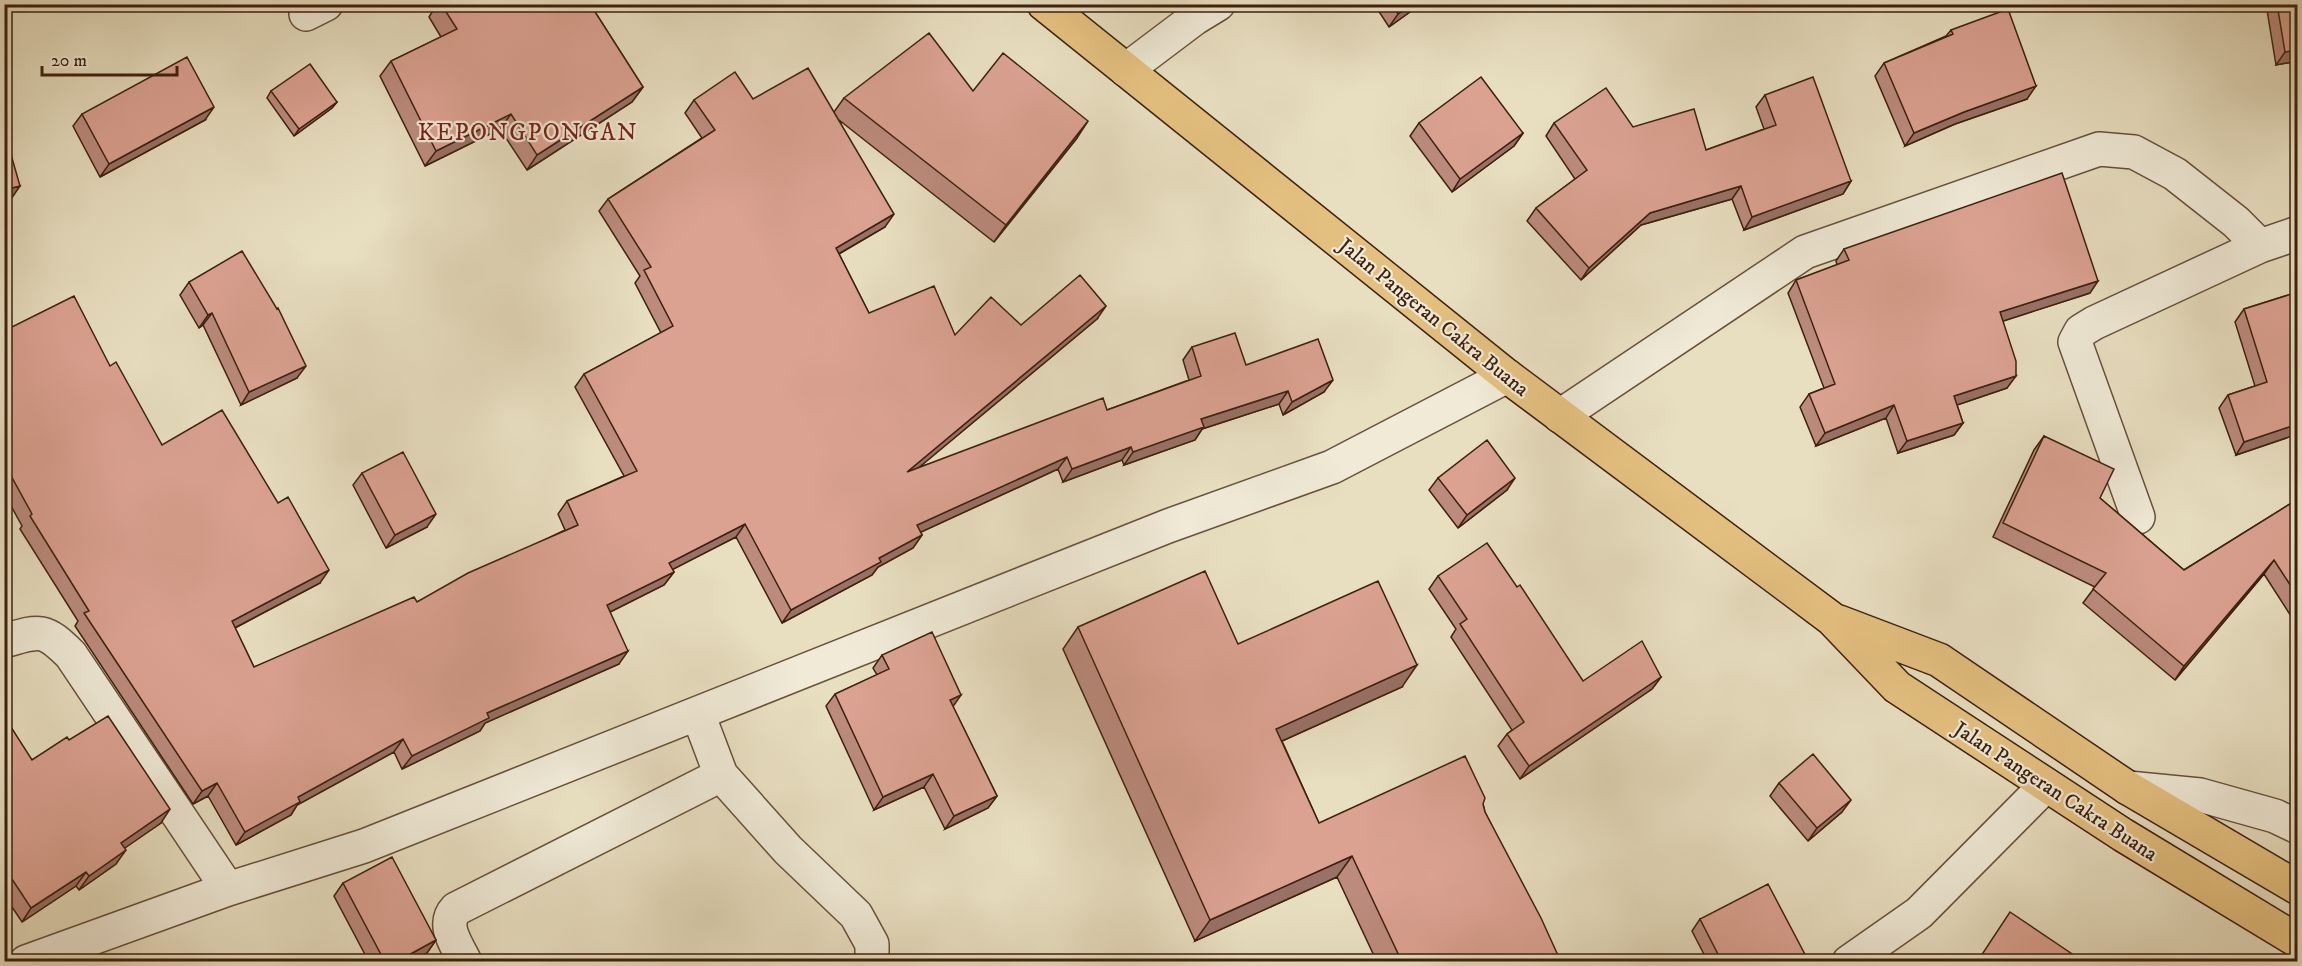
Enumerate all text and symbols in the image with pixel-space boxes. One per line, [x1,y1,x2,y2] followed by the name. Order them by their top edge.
[42,39,177,77] scale bar
[51,50,87,72] text: 20 m
[418,118,638,148] district label: KEPONGPONGAN
[1331,232,1534,403] street label: Jalan Pangeran Cakra Buana
[1947,715,2162,867] street label: Jalan Pangeran Cakra Buana

